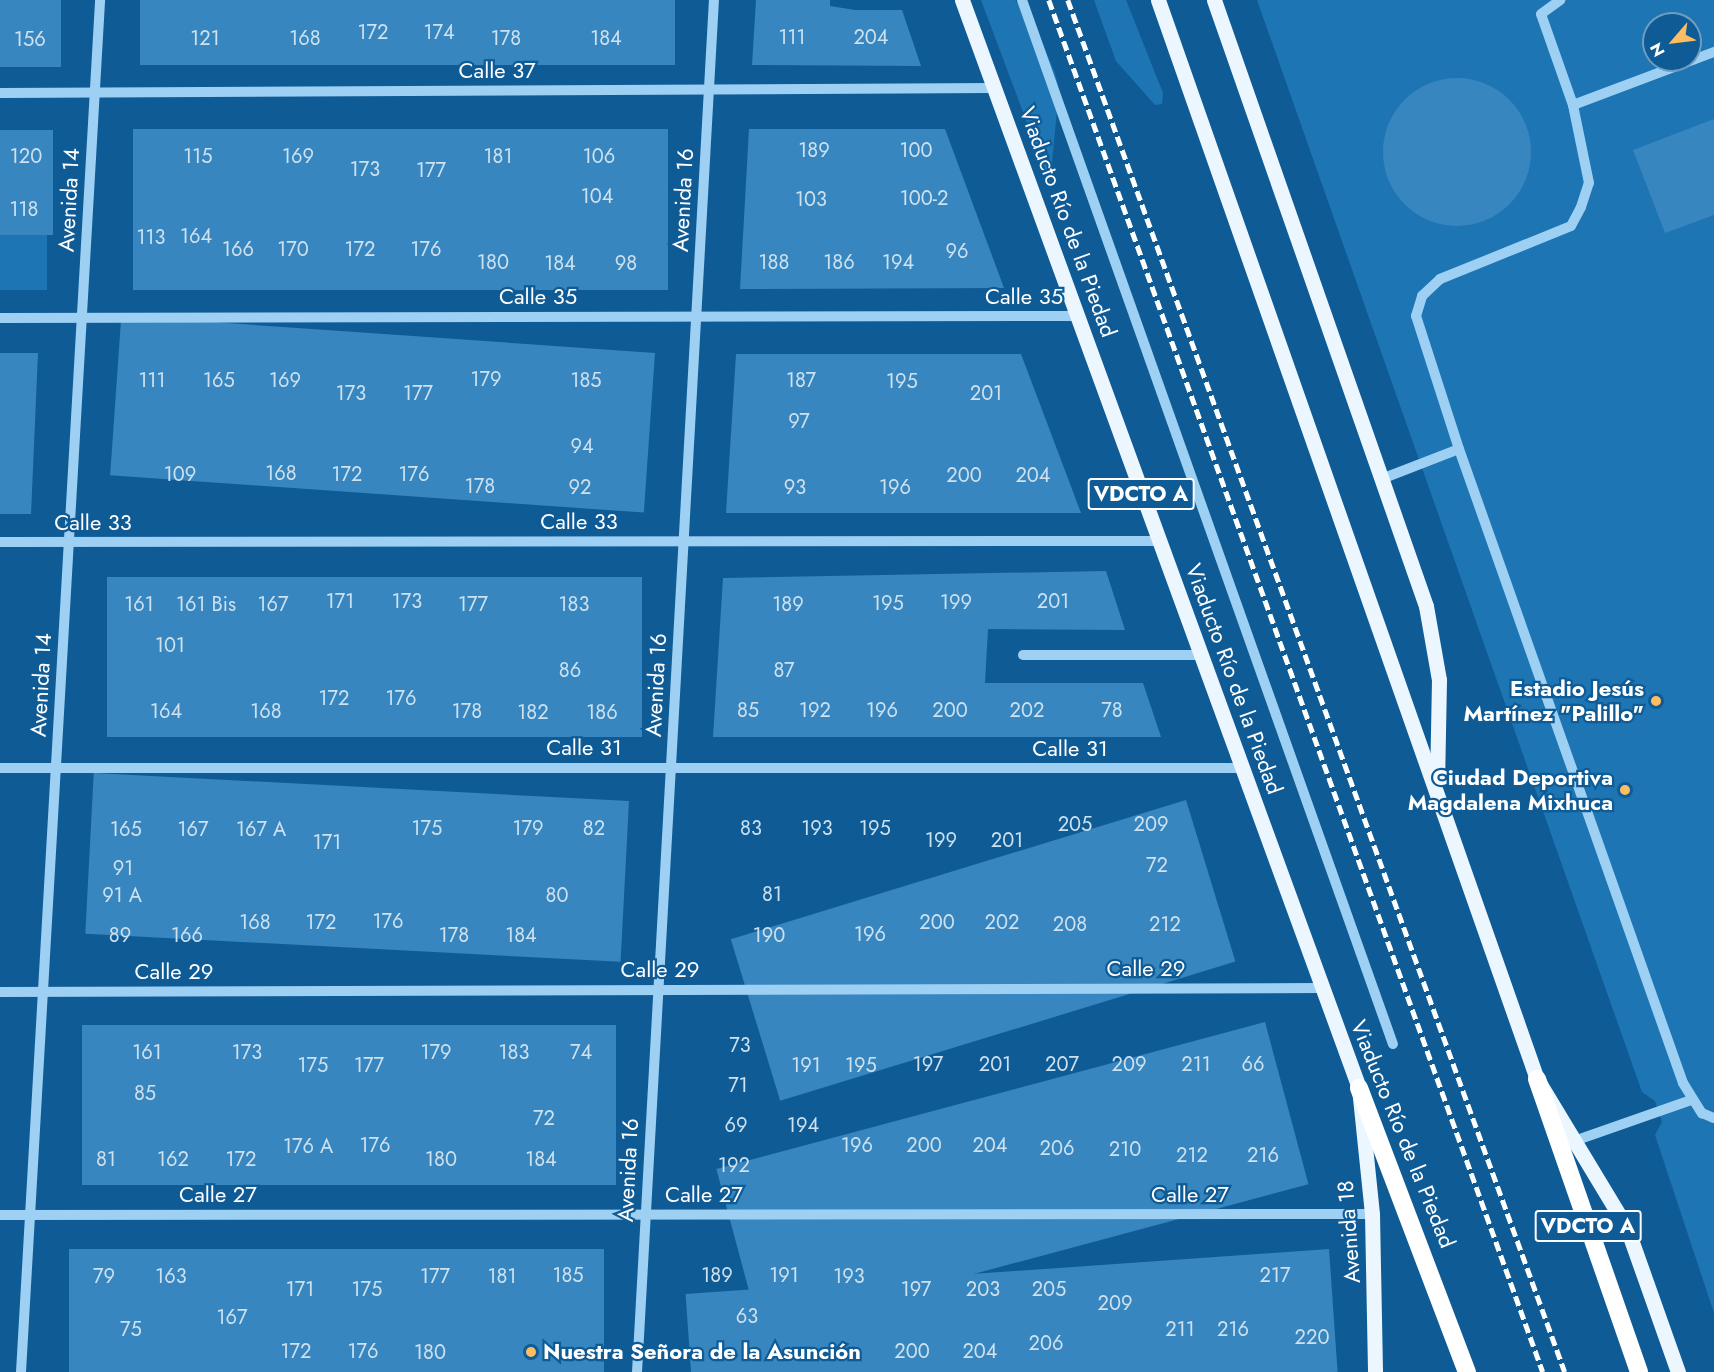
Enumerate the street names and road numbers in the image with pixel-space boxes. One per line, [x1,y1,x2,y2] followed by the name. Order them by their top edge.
[459,58,535,84] street label: Calle 37
[1014,103,1122,341] street label: Viaducto Río de la Piedad
[53,147,85,253] street label: Avenida 14
[667,148,699,252] street label: Avenida 16
[499,284,577,310] street label: Calle 35
[985,284,1063,310] street label: Calle 35
[1087,476,1195,512] road number: VDCTO A
[540,509,618,535] street label: Calle 33
[54,510,132,536] street label: Calle 33
[1180,560,1288,798] street label: Viaducto Río de la Piedad
[25,632,57,738] street label: Avenida 14
[640,633,672,737] street label: Avenida 16
[546,735,622,761] street label: Calle 31
[1032,736,1108,762] street label: Calle 31
[1107,956,1185,982] street label: Calle 29
[621,957,699,983] street label: Calle 29
[135,959,213,985] street label: Calle 29
[1345,1016,1461,1252] street label: Viaducto Río de la Piedad
[612,1118,644,1222] street label: Avenida 16
[1332,1180,1366,1284] street label: Avenida 18
[179,1182,257,1208] street label: Calle 27
[665,1182,743,1208] street label: Calle 27
[1151,1182,1229,1208] street label: Calle 27
[1534,1208,1642,1244] road number: VDCTO A

